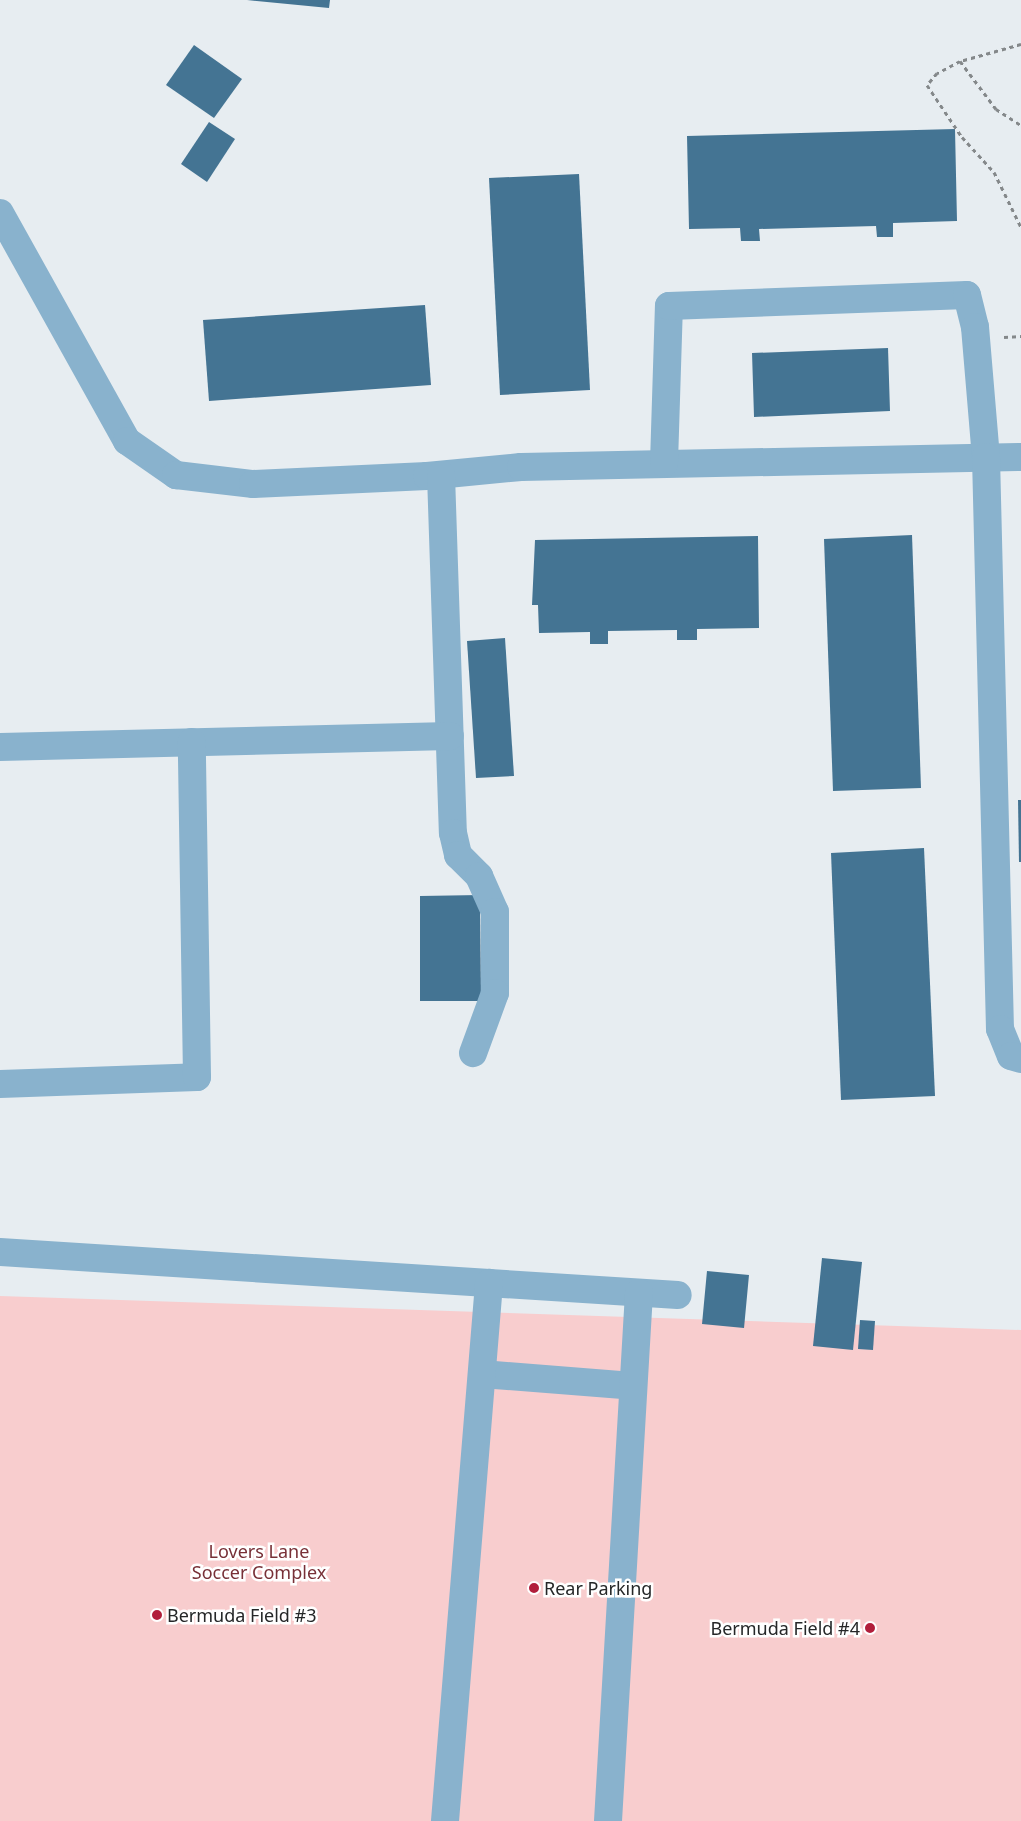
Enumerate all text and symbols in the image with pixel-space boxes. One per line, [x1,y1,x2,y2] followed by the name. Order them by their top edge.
[192,1541,326,1584] park label: Lovers Lane Soccer Complex
[544,1577,652,1599] place label: Rear Parking
[528,1582,540,1594] marker: Rear Parking
[167,1604,317,1626] place label: Bermuda Field #3
[151,1609,163,1621] marker: Bermuda Field #3
[710,1617,860,1639] place label: Bermuda Field #4
[864,1622,876,1634] marker: Bermuda Field #4

